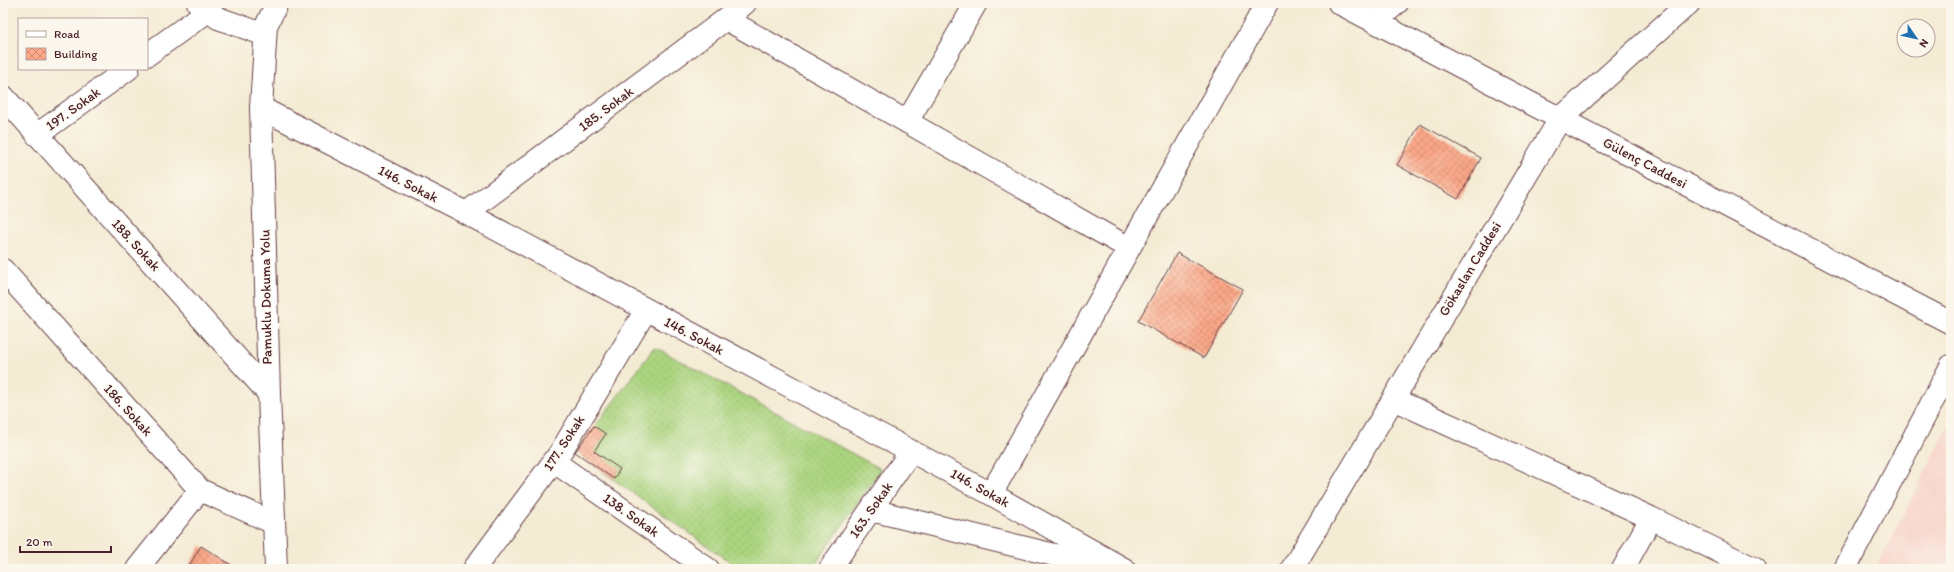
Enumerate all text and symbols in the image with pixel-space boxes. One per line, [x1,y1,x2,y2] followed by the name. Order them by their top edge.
[18,18,148,70] legend
[1896,18,1936,58] north arrow
[54,27,80,41] text: Road
[1916,37,1931,50] text: N
[54,47,98,61] text: Building
[42,83,104,135] street label: 197. Sokak
[575,83,637,135] street label: 185. Sokak
[1600,134,1690,192] street label: Gülenç Caddesi
[375,162,441,206] street label: 146. Sokak
[108,215,164,275] street label: 188. Sokak
[1435,219,1505,319] street label: Gökaslan Caddesi
[256,229,276,365] street label: Pamuklu Dokuma Yolu
[661,313,727,359] street label: 146. Sokak
[100,380,156,440] street label: 186. Sokak
[540,412,588,474] street label: 177. Sokak
[947,465,1013,511] street label: 146. Sokak
[846,479,896,541] street label: 163. Sokak
[600,489,662,541] street label: 138. Sokak
[20,528,111,554] scale bar
[26,535,53,549] text: 20 m

